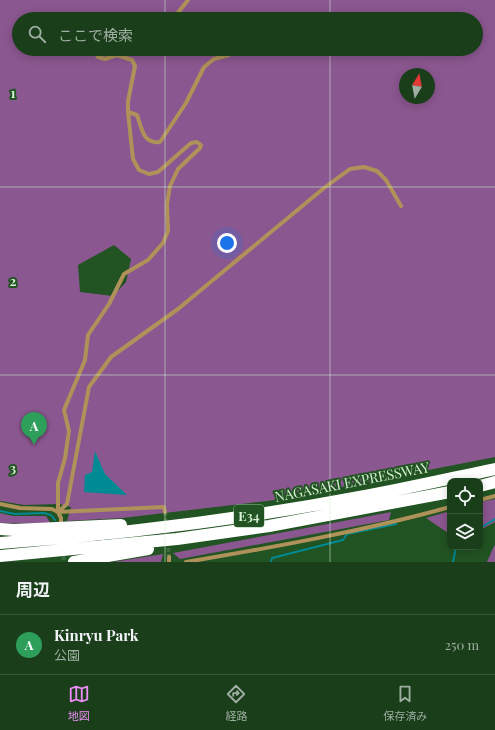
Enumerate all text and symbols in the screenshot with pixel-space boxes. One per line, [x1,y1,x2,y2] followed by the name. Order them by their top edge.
[12,12,483,56] search box
[26,23,48,45] icon: search
[58,25,133,45] text: ここで検索
[399,68,435,104] north arrow
[11,84,16,101] text: 1
[217,233,237,253] your location
[10,272,17,289] text: 2
[21,412,47,445] pin: A
[273,457,432,506] street label: NAGASAKI EXPRESSWAY
[10,459,16,476] text: 3
[447,478,483,550] map controls
[447,478,483,514] button: locate
[234,505,264,527] road number: E34
[447,514,483,550] button: layers
[16,578,50,600] text: 周辺
[54,625,139,645] text: Kinryu Park
[25,636,33,653] text: A
[445,636,479,653] text: 250 m
[54,646,80,663] text: 公園
[68,683,90,723] tab: 地図
[225,683,247,723] tab: 経路
[383,683,427,723] tab: 保存済み

